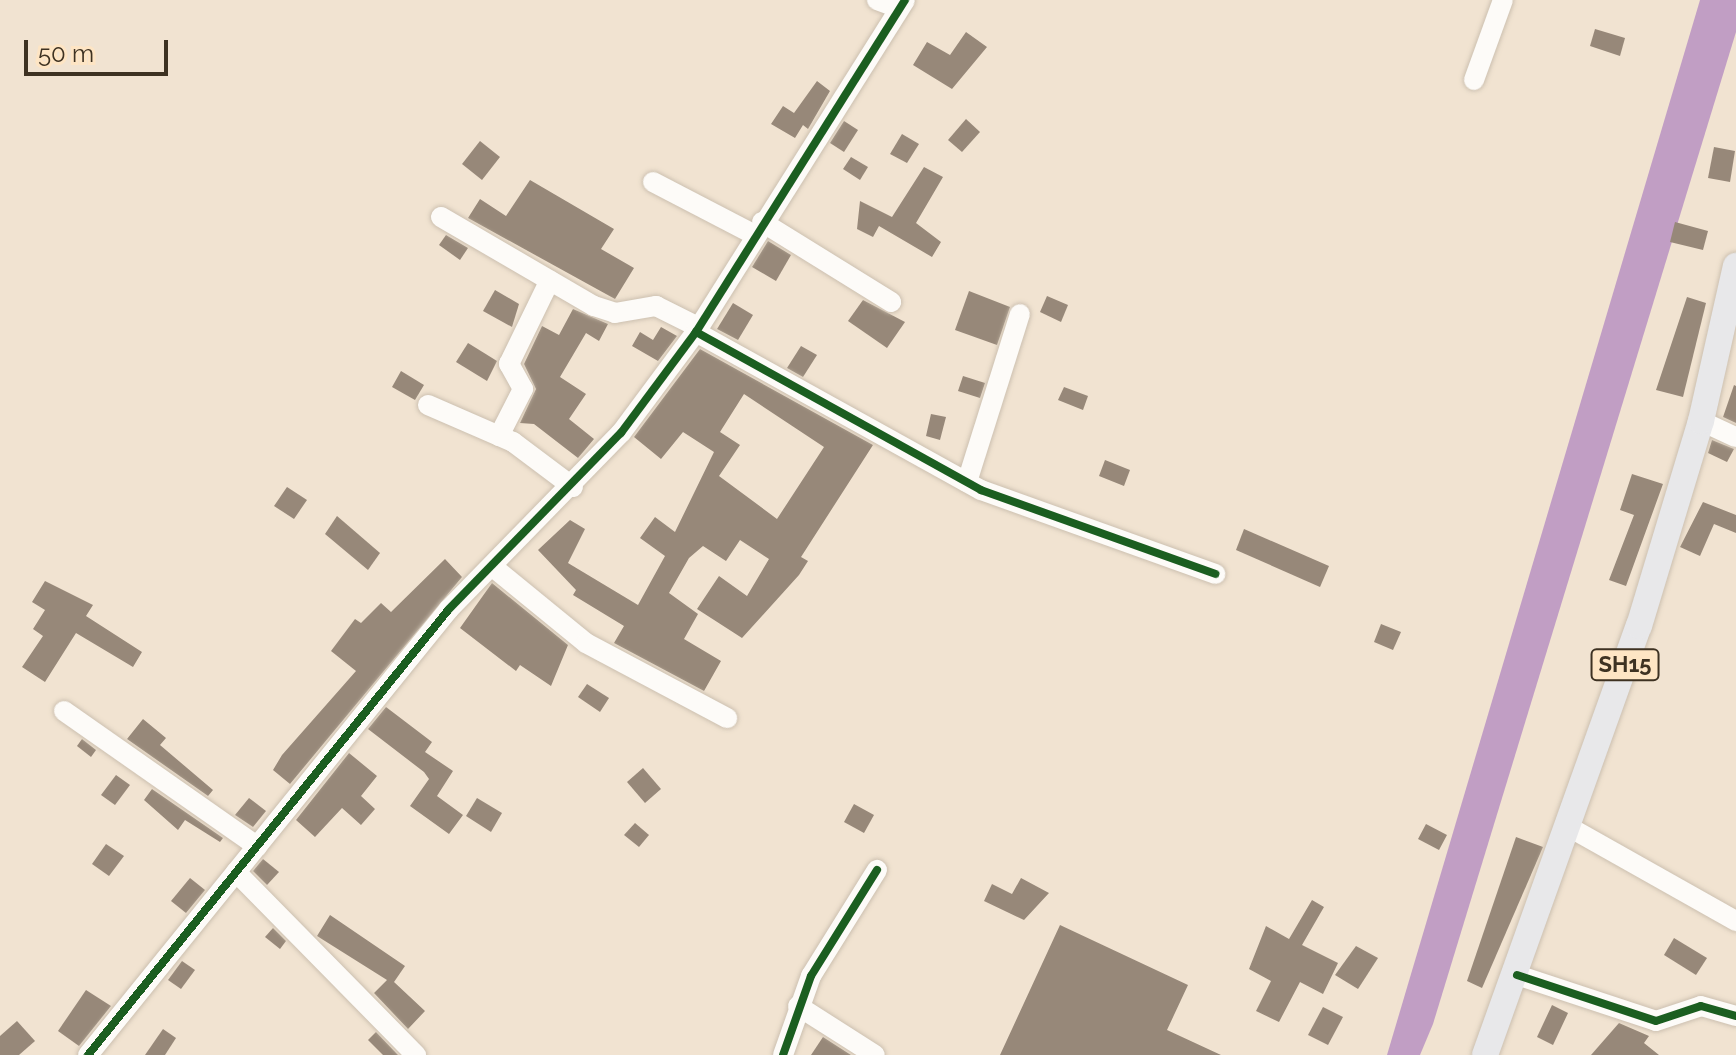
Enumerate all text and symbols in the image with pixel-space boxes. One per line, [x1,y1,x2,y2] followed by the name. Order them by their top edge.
[28,24,172,74] scale bar
[38,39,94,68] text: 50 m
[1589,647,1661,683] road number: SH15

